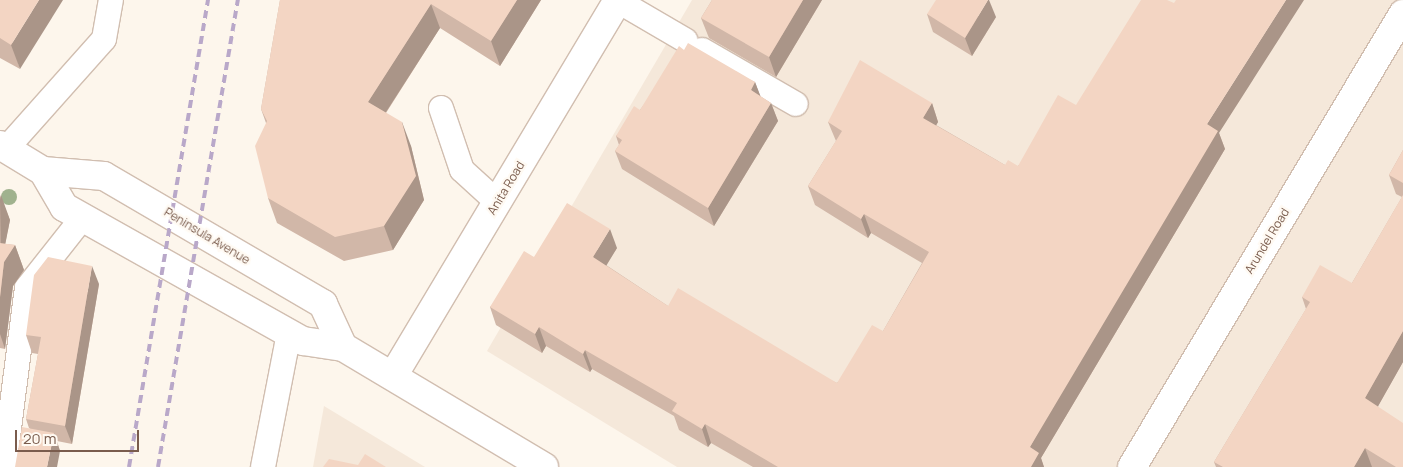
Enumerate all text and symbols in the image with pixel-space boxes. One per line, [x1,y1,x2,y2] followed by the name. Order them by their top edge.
[484,159,528,217] street label: Anita Road
[162,205,252,267] street label: Peninsula Avenue
[1242,206,1292,276] street label: Arundel Road
[18,420,141,452] scale bar
[23,428,56,449] text: 20 m

